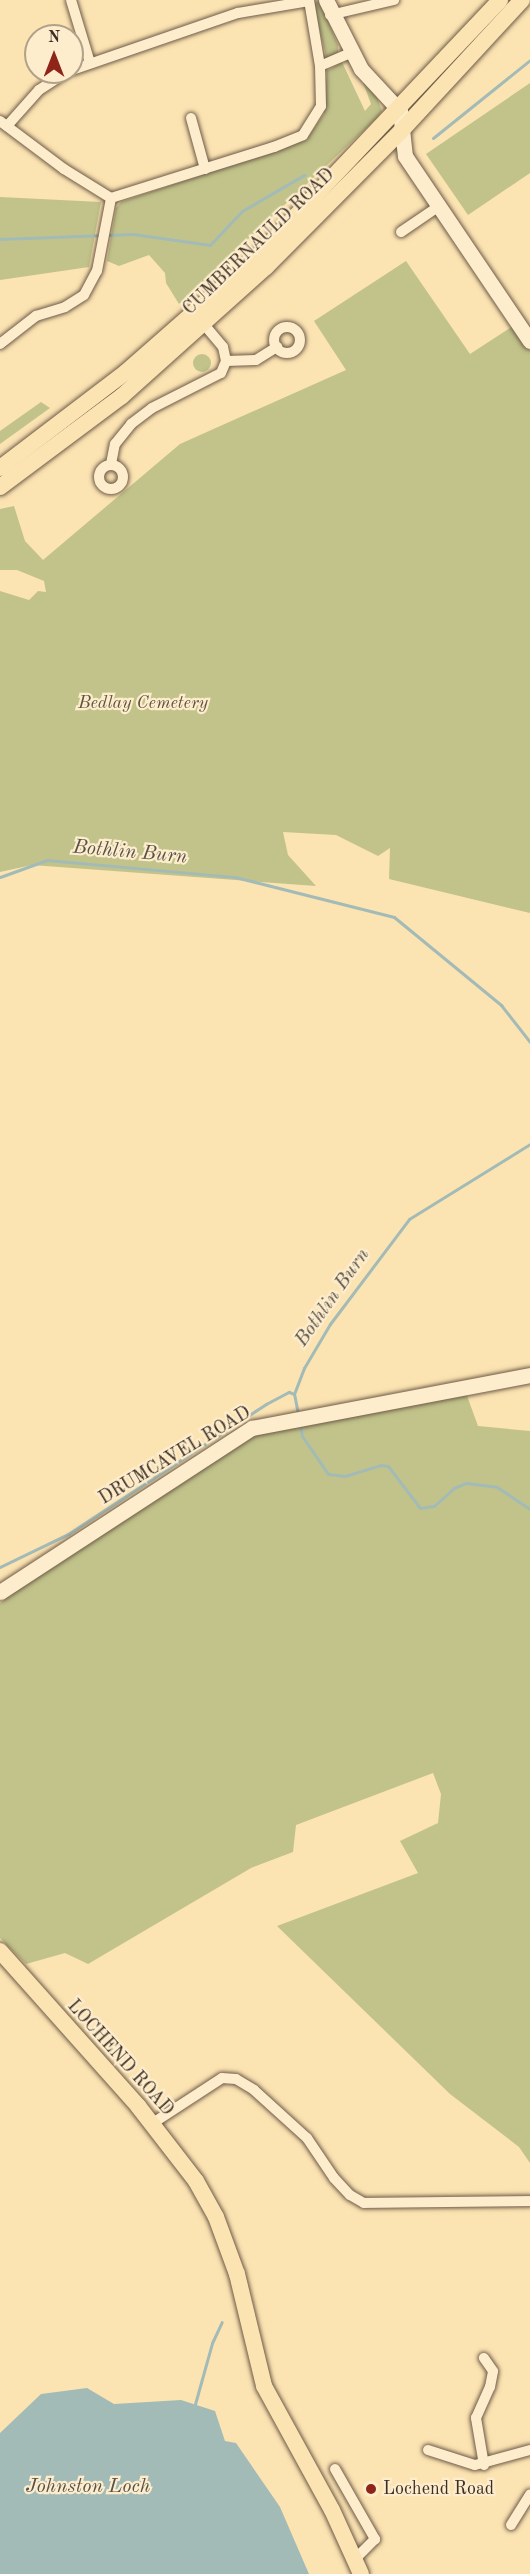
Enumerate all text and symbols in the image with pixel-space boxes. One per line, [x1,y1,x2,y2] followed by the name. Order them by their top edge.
[24,24,84,84] north arrow
[48,30,60,46] text: N
[179,164,339,320] street label: CUMBERNAULD ROAD
[78,692,208,714] park label: Bedlay Cemetery
[72,836,188,870] water label: Bothlin Burn
[290,1244,376,1352] water label: Bothlin Burn
[95,1402,255,1510] street label: DRUMCAVEL ROAD
[62,1996,178,2120] street label: LOCHEND ROAD
[26,2475,150,2499] water label: Johnston Loch
[383,2478,494,2500] place label: Lochend Road
[364,2482,378,2496] marker: Lochend Road

